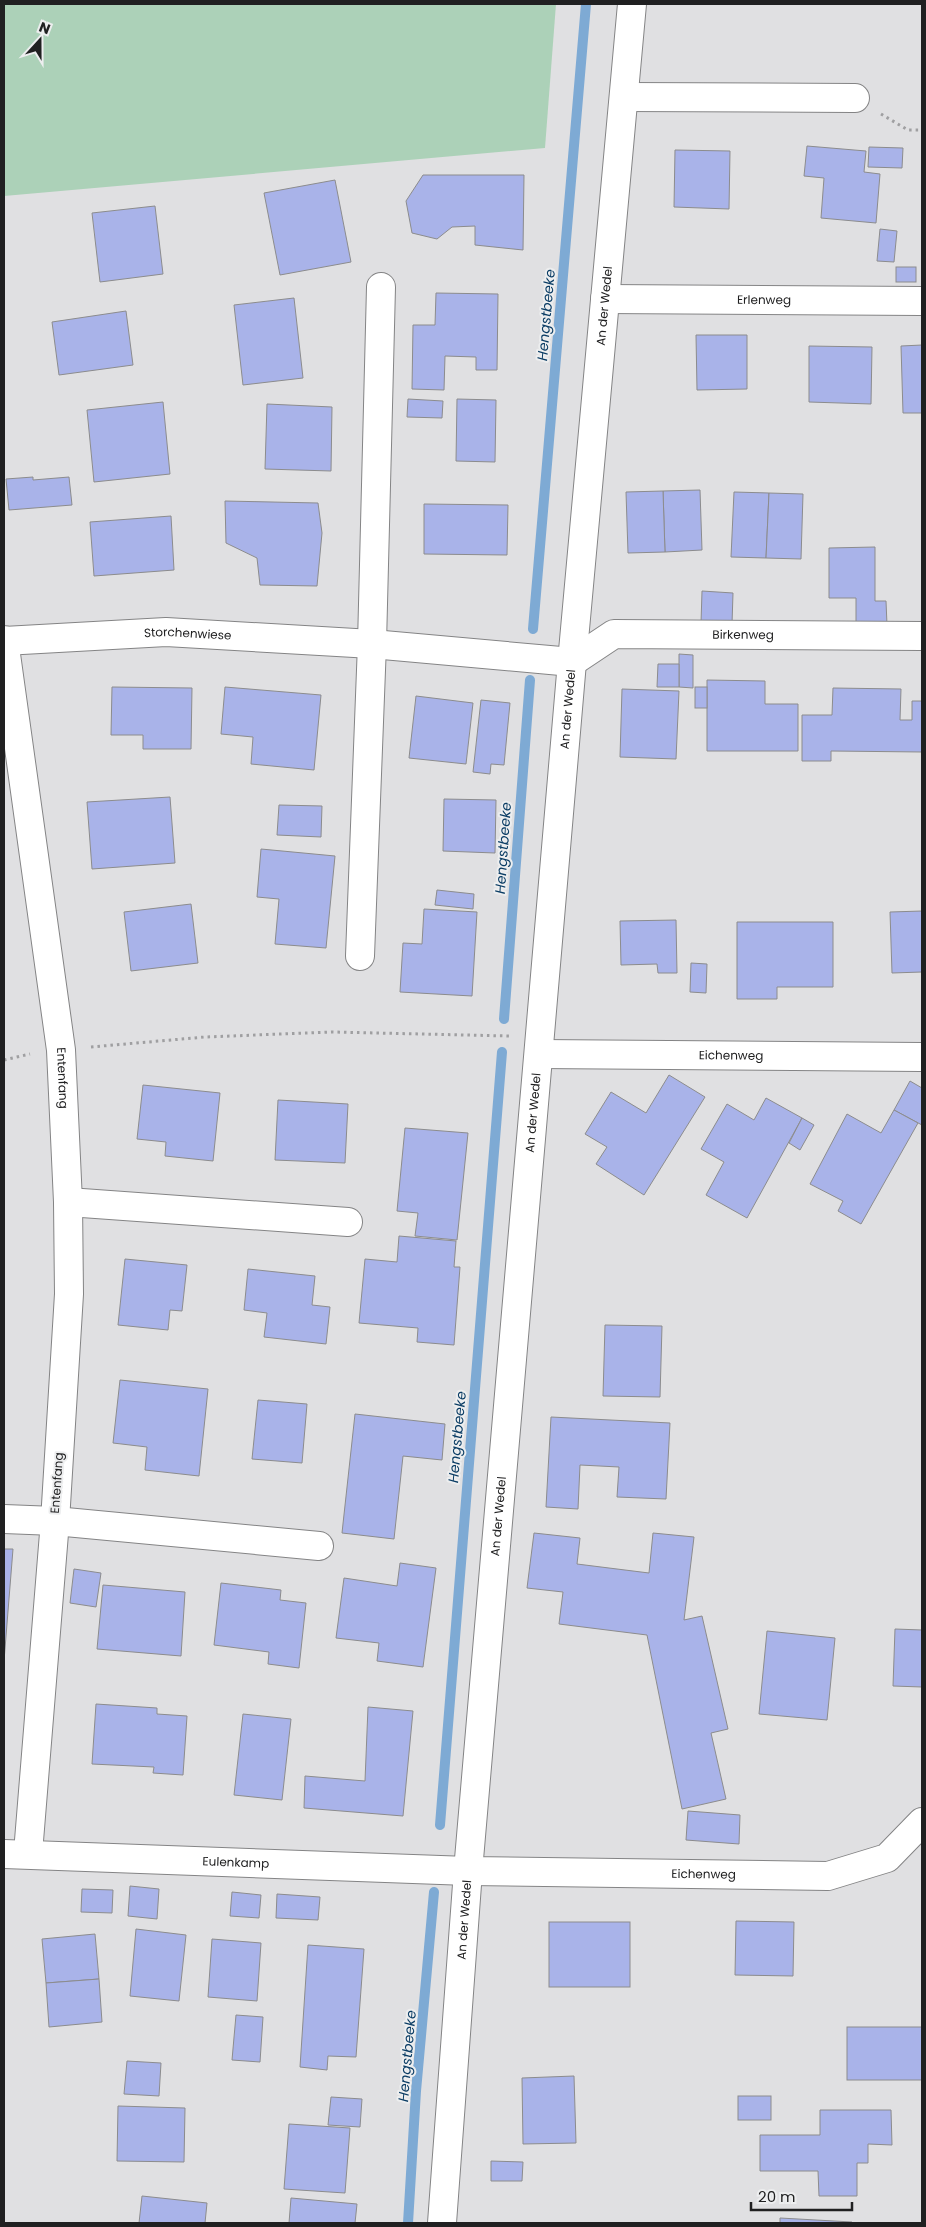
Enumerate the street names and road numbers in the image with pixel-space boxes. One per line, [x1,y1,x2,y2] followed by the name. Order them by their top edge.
[592,265,616,346] street label: An der Wedel
[737,291,791,308] street label: Erlenweg
[143,623,232,644] street label: Storchenwiese
[712,626,774,643] street label: Birkenweg
[556,669,579,750] street label: An der Wedel
[699,1046,763,1064] street label: Eichenweg
[53,1047,73,1109] street label: Entenfang
[521,1072,545,1153] street label: An der Wedel
[46,1452,67,1514] street label: Entenfang
[486,1476,510,1557] street label: An der Wedel
[202,1852,270,1872] street label: Eulenkamp
[671,1865,736,1883] street label: Eichenweg
[452,1879,475,1960] street label: An der Wedel

